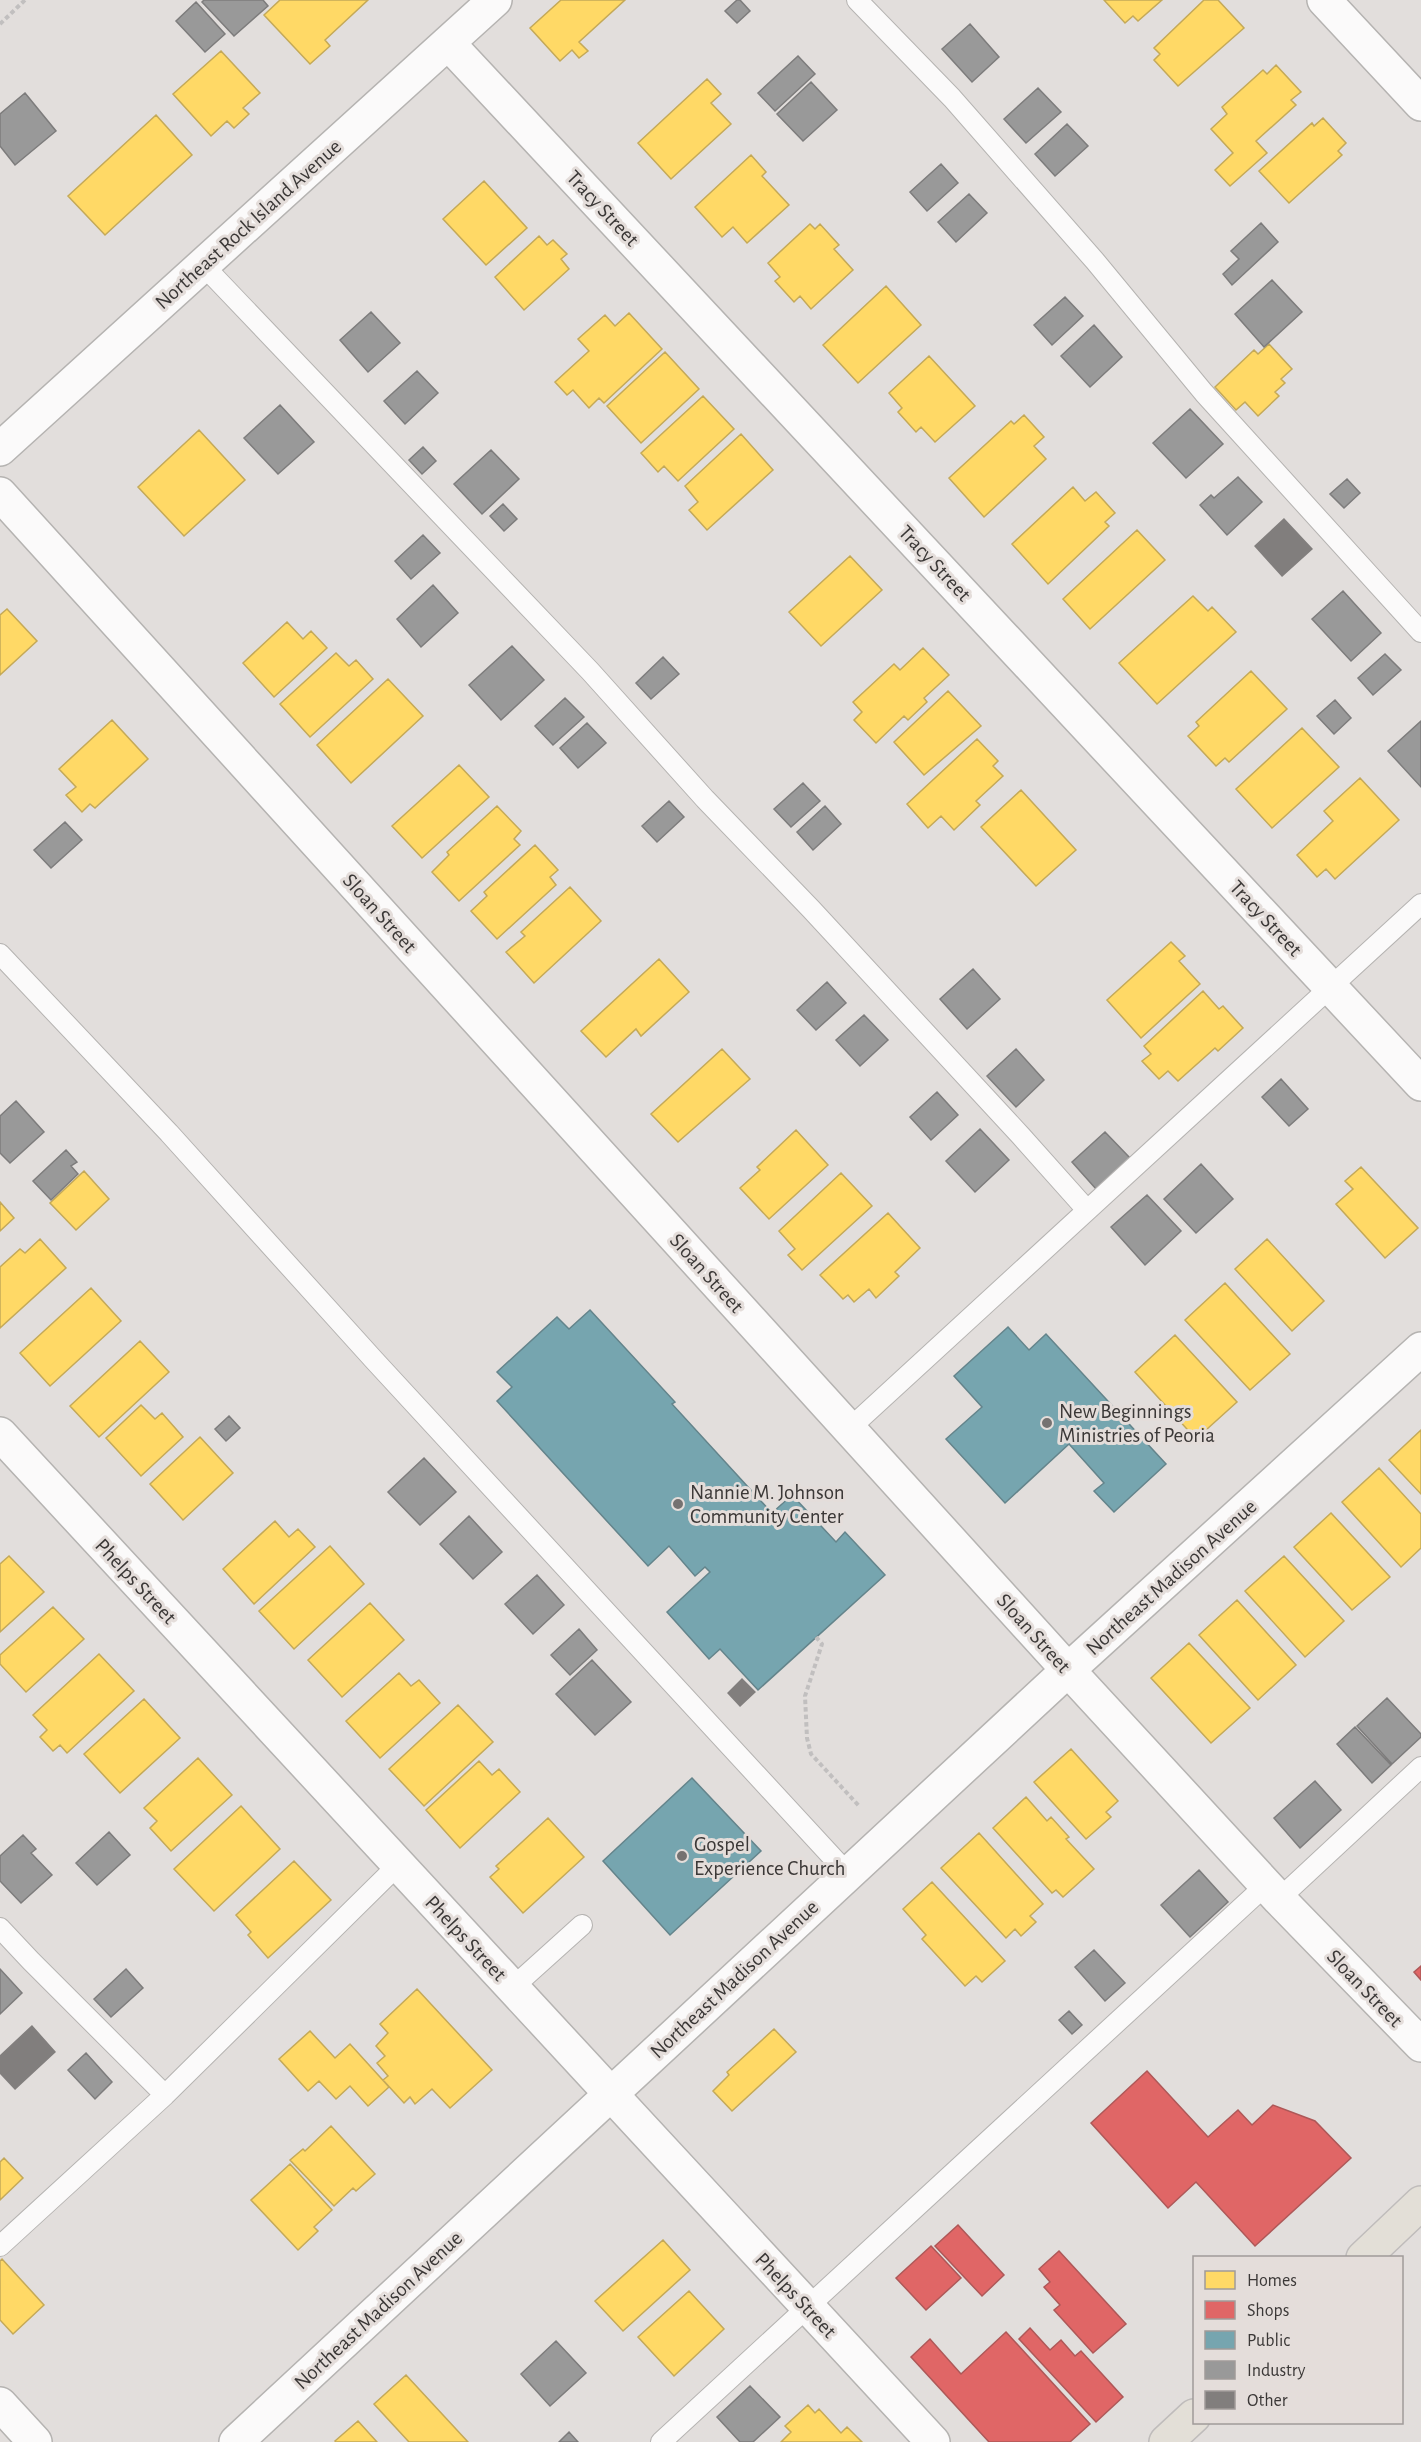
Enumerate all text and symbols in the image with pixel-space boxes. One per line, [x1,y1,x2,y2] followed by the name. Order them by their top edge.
[151,136,345,313] street label: Northeast Rock Island Avenue
[563,166,643,251] street label: Tracy Street
[895,521,975,606] street label: Tracy Street
[339,870,421,957] street label: Sloan Street
[1226,876,1306,961] street label: Tracy Street
[666,1230,748,1317] street label: Sloan Street
[1059,1401,1215,1446] place label: New Beginnings Ministries of Peoria
[1040,1416,1054,1430] marker: New Beginnings Ministries of Peoria
[690,1482,845,1527] place label: Nannie M. Johnson Community Center
[1082,1496,1261,1659] street label: Northeast Madison Avenue
[671,1497,685,1511] marker: Nannie M. Johnson Community Center
[91,1535,180,1628] street label: Phelps Street
[993,1590,1075,1677] street label: Sloan Street
[694,1834,845,1879] place label: Gospel Experience Church
[675,1849,689,1863] marker: Gospel Experience Church
[421,1892,510,1985] street label: Phelps Street
[646,1896,822,2062] street label: Northeast Madison Avenue
[1323,1946,1407,2031] street label: Sloan Street
[290,2227,466,2393] street label: Northeast Madison Avenue
[751,2249,840,2342] street label: Phelps Street
[1193,2256,1403,2424] legend
[1247,2272,1297,2290] text: Homes
[1247,2302,1289,2320] text: Shops
[1247,2332,1290,2350] text: Public
[1247,2362,1306,2380] text: Industry
[1247,2392,1288,2410] text: Other

